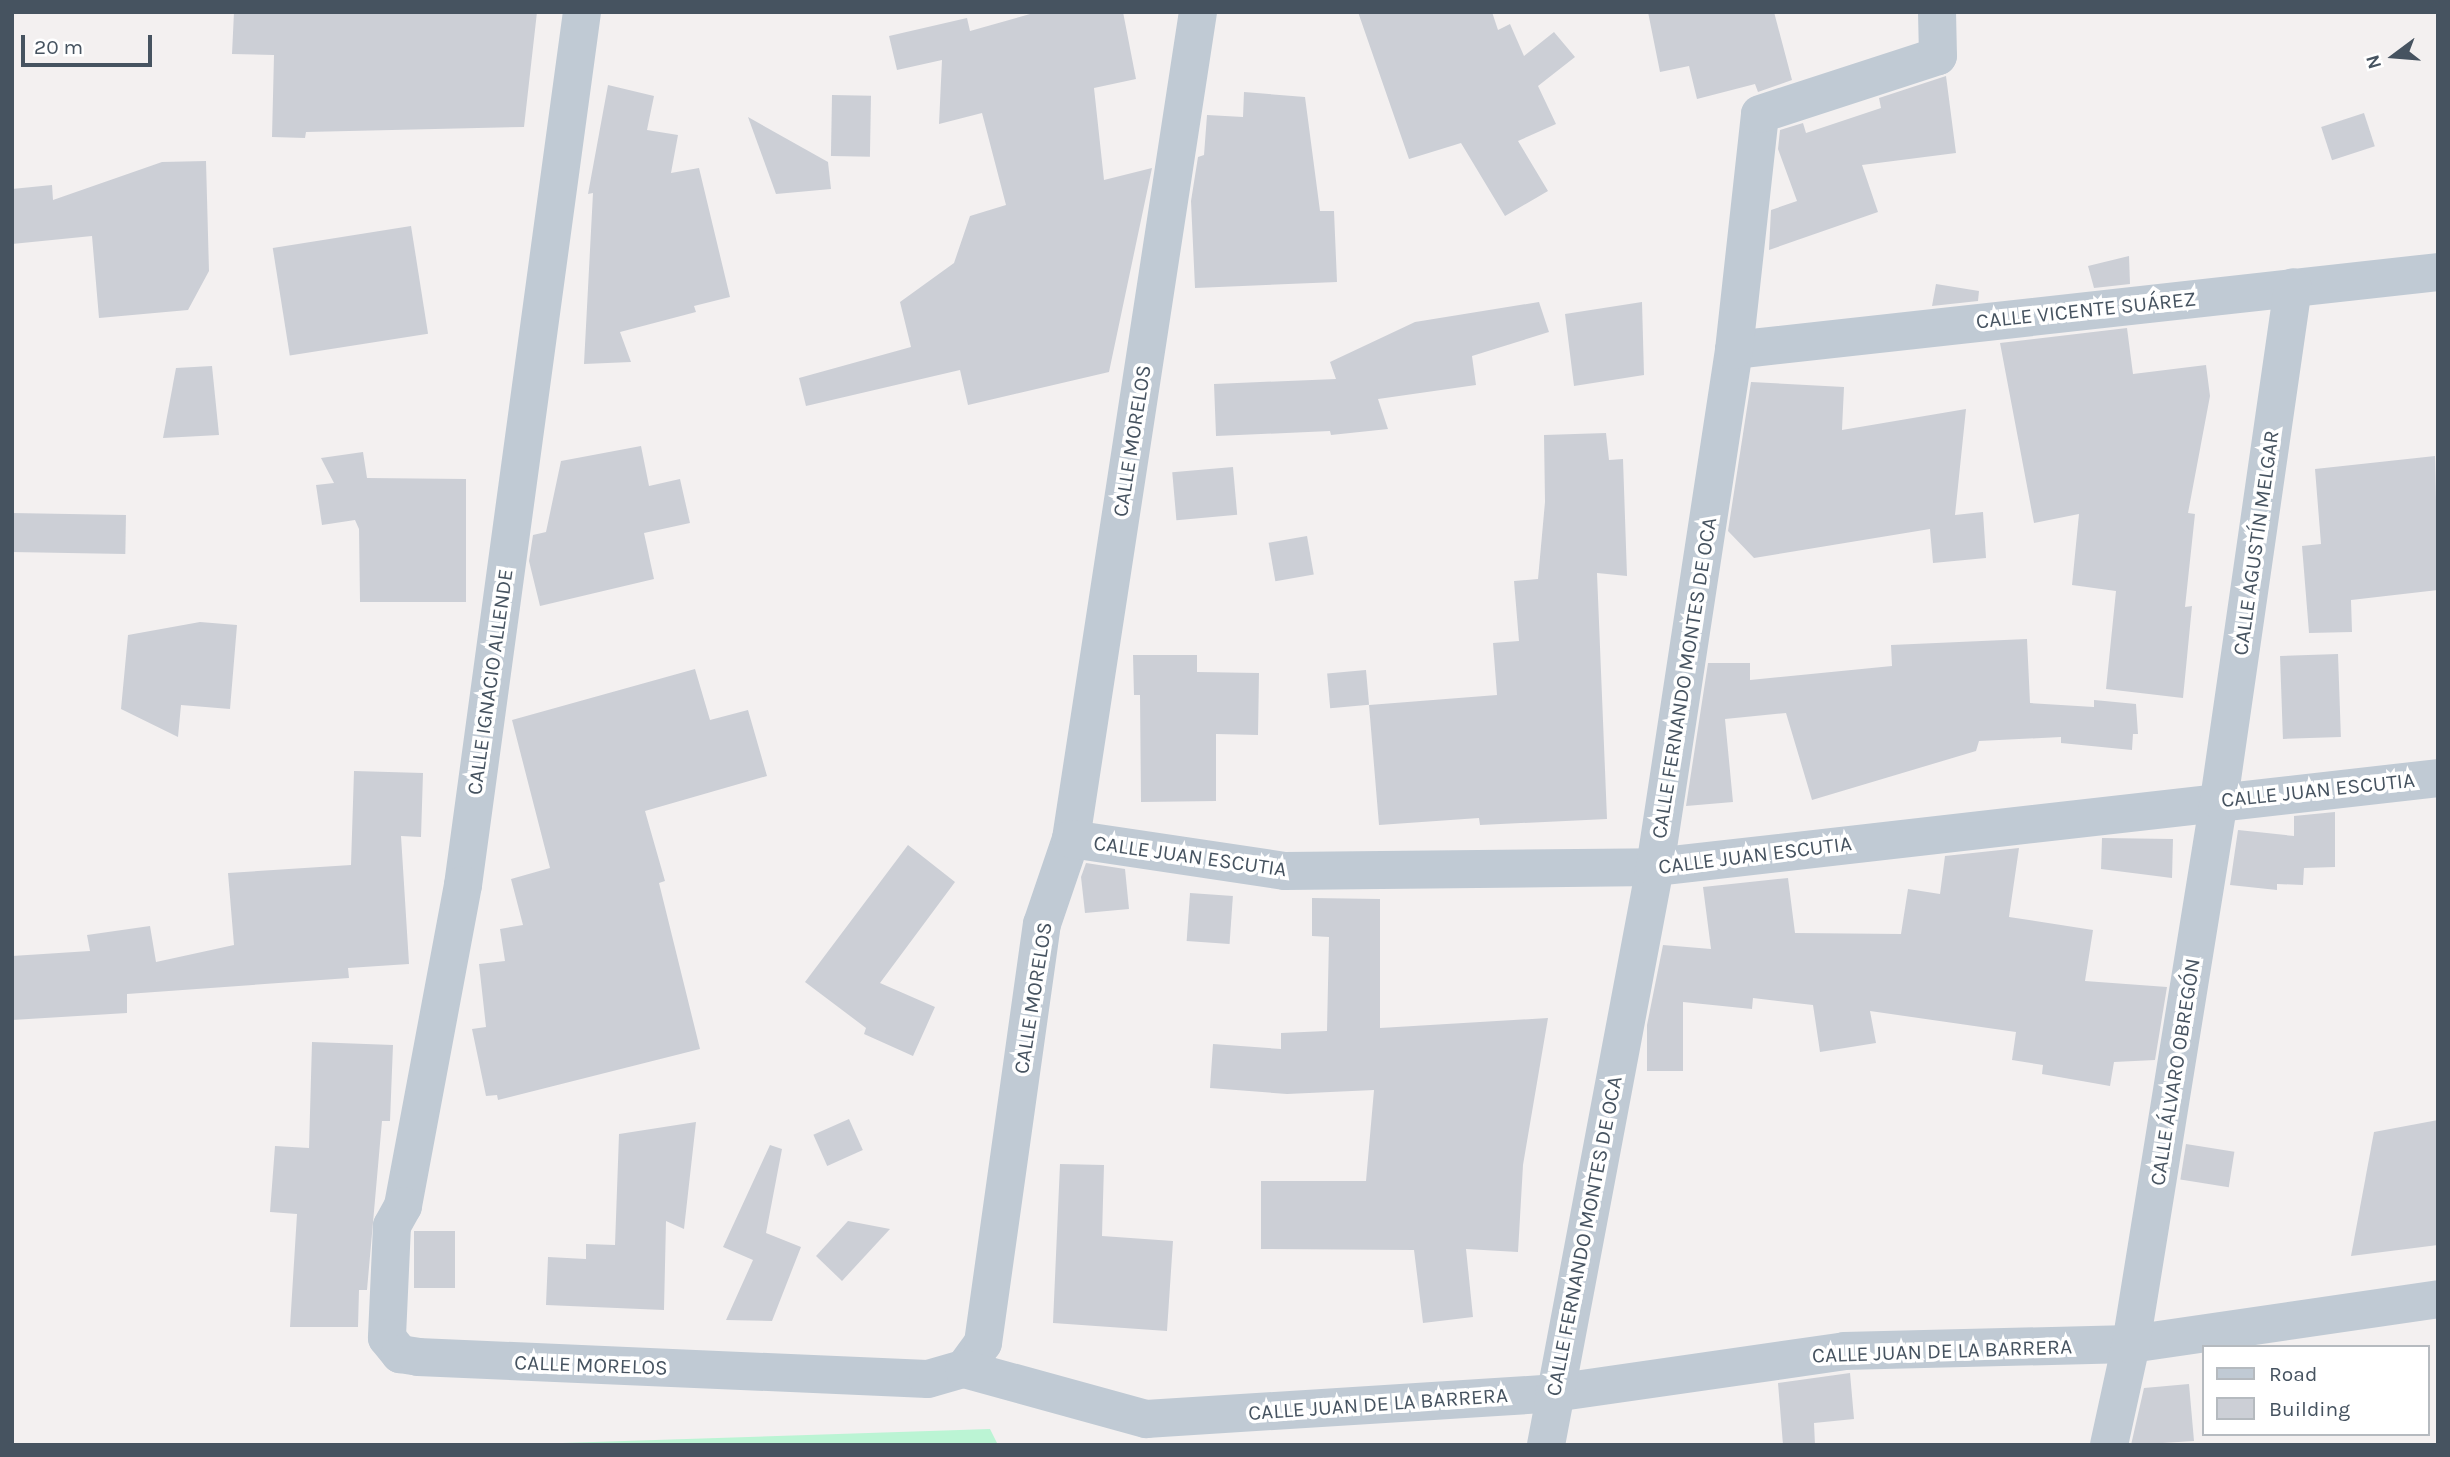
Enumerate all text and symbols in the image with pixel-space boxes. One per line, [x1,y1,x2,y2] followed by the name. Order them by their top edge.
[24,21,156,65] scale bar
[2359,21,2429,91] north arrow
[34,35,83,59] text: 20 m
[2361,52,2386,71] text: N
[1975,286,2197,334] street label: CALLE VICENTE SUÁREZ
[1108,363,1156,519] street label: CALLE MORELOS
[2228,429,2284,657] street label: CALLE AGUSTÍN MELGAR
[1646,515,1722,841] street label: CALLE FERNANDO MONTES DE OCA
[462,567,518,797] street label: CALLE IGNACIO ALLENDE
[2220,767,2416,813] street label: CALLE JUAN ESCUTIA
[1092,830,1288,882] street label: CALLE JUAN ESCUTIA
[1657,831,1853,879] street label: CALLE JUAN ESCUTIA
[1009,920,1057,1076] street label: CALLE MORELOS
[2145,957,2205,1187] street label: CALLE ÁLVARO OBREGÓN
[1541,1074,1627,1398] street label: CALLE FERNANDO MONTES DE OCA
[1812,1334,2072,1368] street label: CALLE JUAN DE LA BARRERA
[2202,1345,2429,1436] legend
[514,1350,668,1380] street label: CALLE MORELOS
[2269,1362,2317,1386] text: Road
[1247,1382,1509,1426] street label: CALLE JUAN DE LA BARRERA
[2269,1397,2350,1421] text: Building

